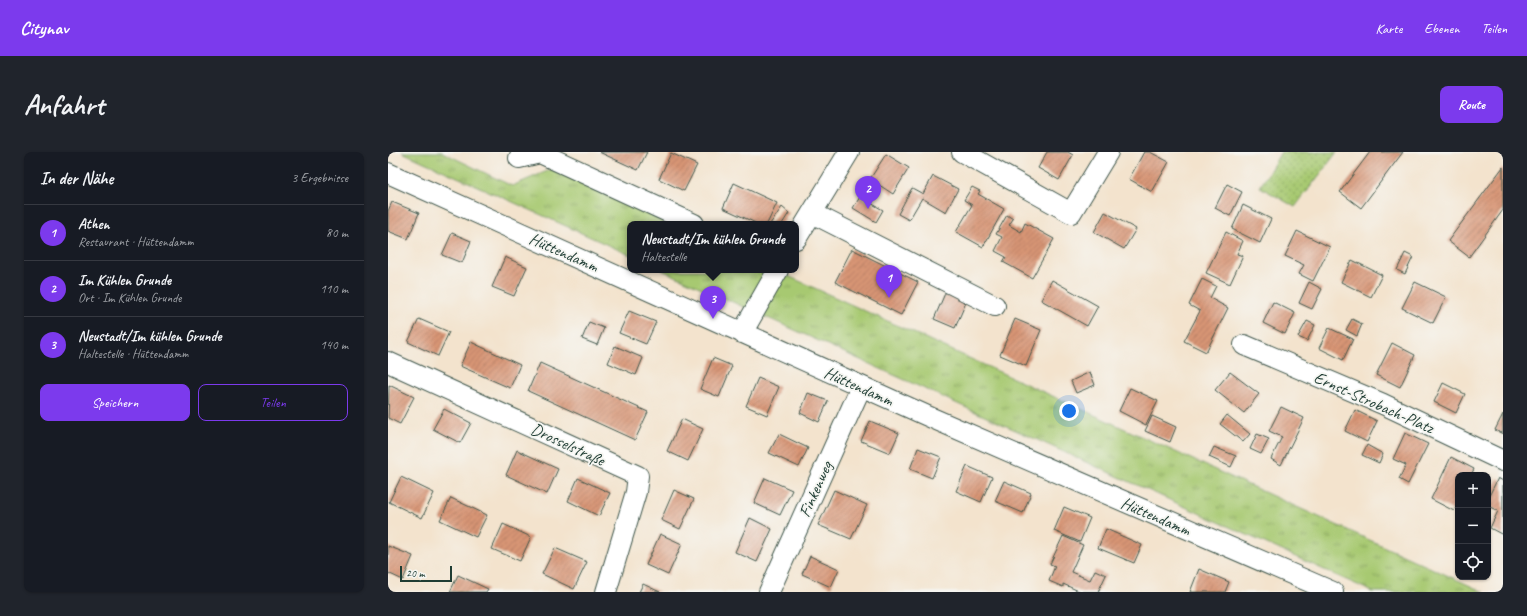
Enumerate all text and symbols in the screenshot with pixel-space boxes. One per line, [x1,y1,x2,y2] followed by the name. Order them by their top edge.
[20,16,68,40] text: Citynav
[1375,20,1402,37] text: Karte
[1424,20,1459,37] text: Ebenen
[1481,20,1507,37] text: Teilen
[1440,86,1503,123] button: Route
[24,87,104,122] text: Anfahrt
[40,168,113,189] text: In der Nähe
[292,170,348,186] text: 3 Ergebnisse
[855,176,881,209] pin: 2
[78,215,109,234] text: Athen
[627,221,799,273] popup
[50,225,56,241] text: 1
[326,225,348,241] text: 80 m
[526,228,602,277] street label: Hüttendamm
[641,230,785,249] text: Neustadt/Im kühlen Grunde
[78,234,193,250] text: Restaurant · Hüttendamm
[641,249,687,265] text: Haltestelle
[876,265,902,298] pin: 1
[78,271,171,290] text: Im Kühlen Grunde
[50,281,56,297] text: 2
[320,281,348,297] text: 110 m
[700,286,726,319] pin: 3
[78,290,182,306] text: Ort · Im Kühlen Grunde
[78,327,221,346] text: Neustadt/Im kühlen Grunde
[50,337,56,353] text: 3
[320,337,348,353] text: 140 m
[78,346,188,362] text: Haltestelle · Hüttendamm
[821,362,897,411] street label: Hüttendamm
[1311,367,1438,439] street label: Ernst-Strobach-Platz
[40,384,190,421] button: Speichern
[198,384,348,421] button: Teilen
[1059,401,1079,421] your location
[528,418,609,471] street label: Drosselstraße
[794,456,838,520] street label: Finkenweg
[1455,472,1491,580] map controls
[1455,472,1491,508] button: +
[1118,492,1194,541] street label: Hüttendamm
[1455,508,1491,544] button: −
[1455,544,1491,580] button: locate
[400,564,452,583] scale bar
[406,566,425,580] text: 20 m

